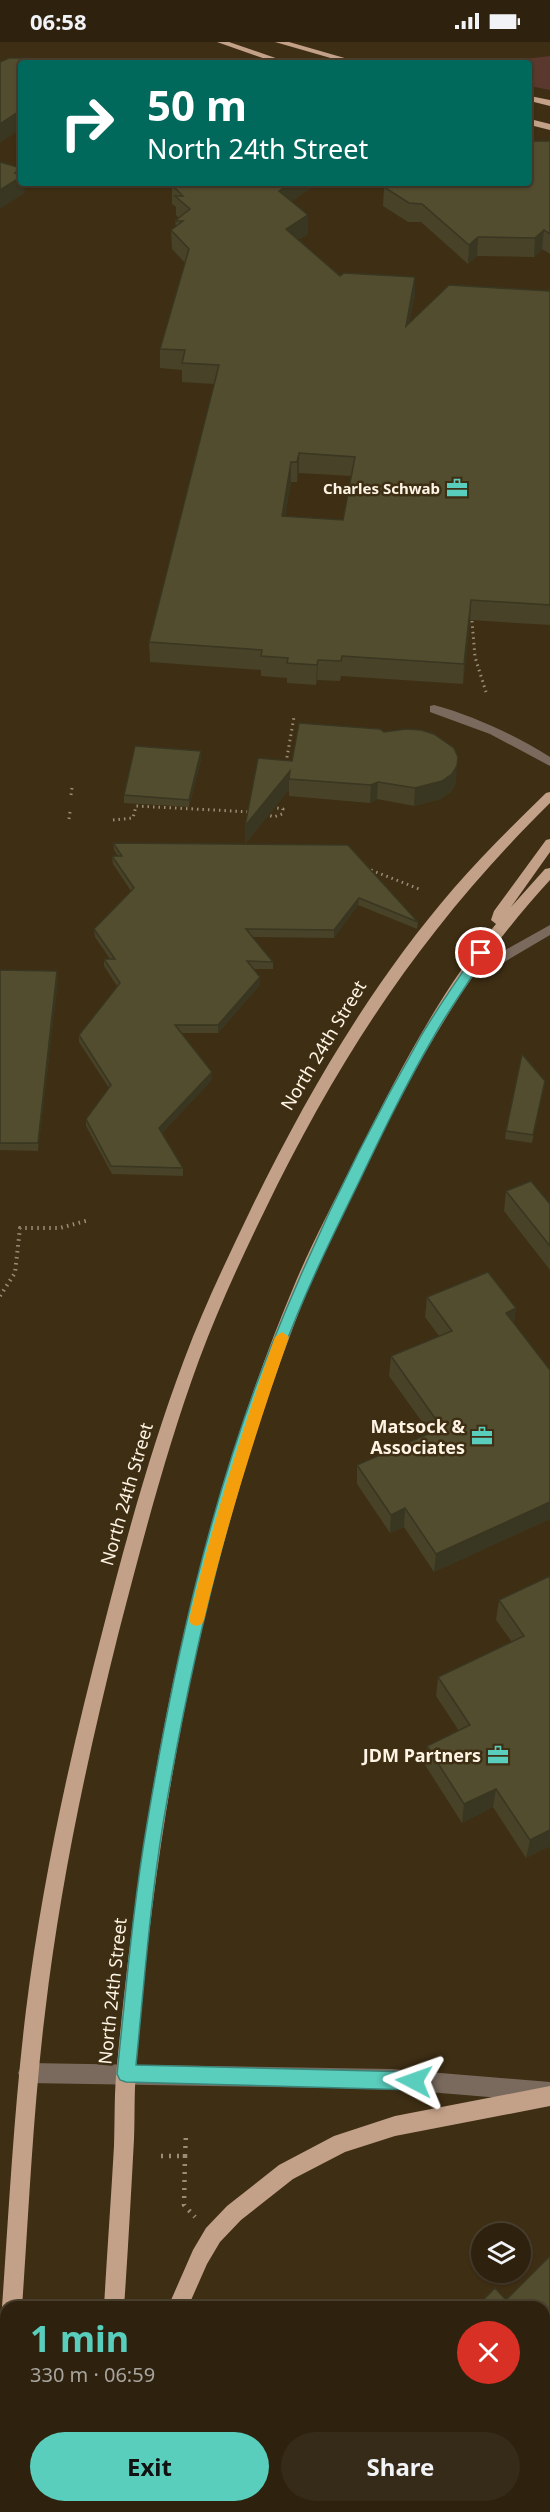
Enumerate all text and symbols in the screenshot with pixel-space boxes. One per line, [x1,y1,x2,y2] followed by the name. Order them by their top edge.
[30,6,87,36] text: 06:58
[147,76,247,133] text: 50 m
[48,84,126,162] icon: right
[147,130,368,167] text: North 24th Street
[445,476,469,500] office icon: Charles Schwab
[323,478,440,498] place label: Charles Schwab
[455,927,506,978] pin
[464,936,497,969] icon: arrive
[275,975,372,1114] street label: North 24th Street
[370,1414,465,1459] place label: Matsock & Associates
[94,1419,158,1568] street label: North 24th Street
[470,1424,494,1448] office icon: Matsock & Associates
[361,1743,481,1767] place label: JDM Partners
[486,1743,510,1767] office icon: JDM Partners
[92,1916,132,2066] street label: North 24th Street
[382,2049,446,2113] position arrow
[471,2223,531,2283] map controls
[471,2223,531,2283] button: layers
[30,2314,129,2363] text: 1 min
[457,2321,520,2384] button: close
[30,2361,155,2388] text: 330 m · 06:59
[30,2432,269,2501] button: Exit
[281,2432,520,2501] button: Share

